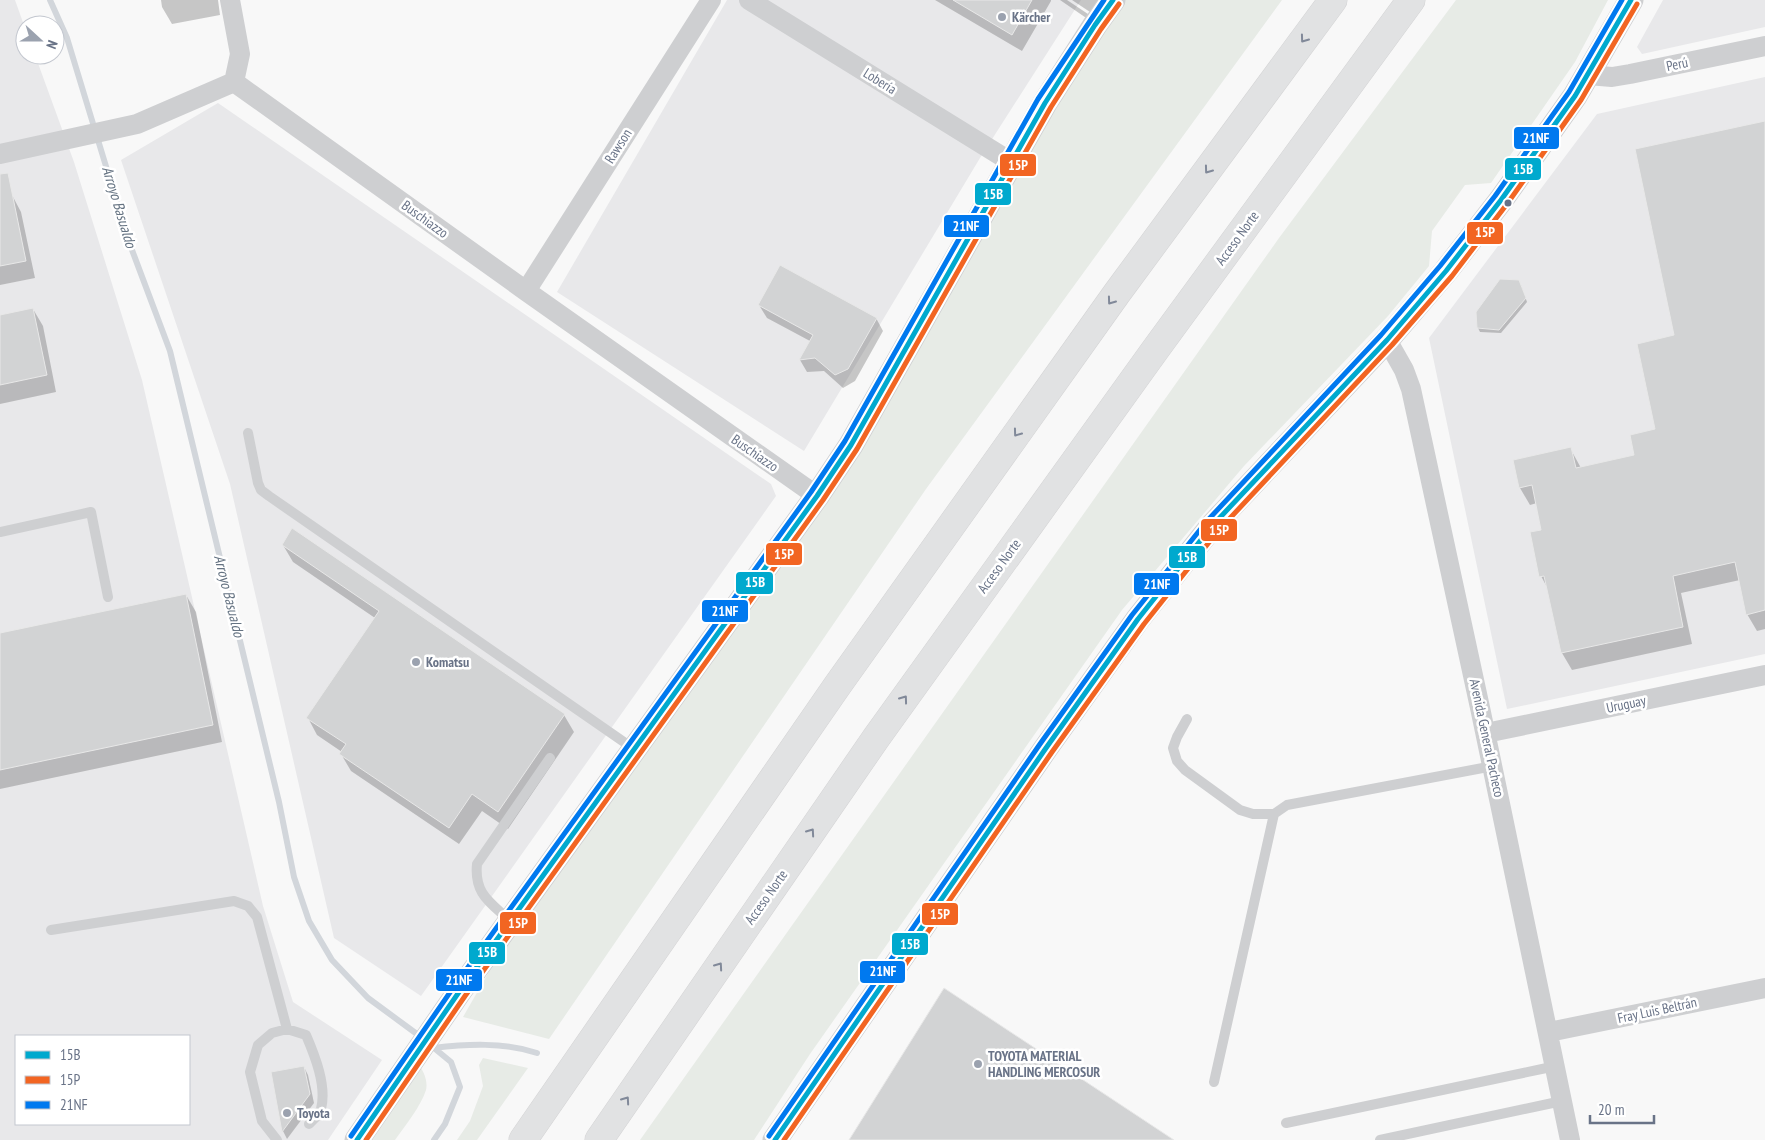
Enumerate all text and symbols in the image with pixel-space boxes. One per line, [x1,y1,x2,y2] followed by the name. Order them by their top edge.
[1012,8,1051,26] place label: Kärcher
[996,11,1008,23] marker: Kärcher
[15,15,65,65] north arrow
[1301,33,1310,43] one-way arrow
[42,38,62,51] text: N
[1665,53,1689,75] street label: Perú
[860,64,900,98] street label: Lobería
[600,125,636,167] street label: Rawson
[1513,126,1560,150] line badge: 21NF
[1523,129,1550,147] text: 21NF
[999,153,1037,177] line badge: 15P
[1008,156,1028,174] text: 15P
[1504,157,1542,181] line badge: 15B
[1513,160,1533,178] text: 15B
[98,164,141,251] water label: Arroyo Basualdo
[1205,164,1213,173] one-way arrow
[974,182,1012,206] line badge: 15B
[983,185,1003,203] text: 15B
[398,196,452,242] street label: Buschiazzo
[1503,198,1513,208] unlabelled marker
[1211,207,1263,269] street label: Acceso Norte
[943,214,990,238] line badge: 21NF
[953,217,980,235] text: 21NF
[1466,221,1504,245] line badge: 15P
[1475,223,1495,241] text: 15P
[1108,295,1117,305] one-way arrow
[1014,427,1023,437] one-way arrow
[728,430,782,476] street label: Buschiazzo
[1200,518,1238,542] line badge: 15P
[1209,521,1229,539] text: 15P
[973,535,1025,597] street label: Acceso Norte
[765,542,803,566] line badge: 15P
[774,545,794,563] text: 15P
[1168,545,1206,569] line badge: 15B
[1177,548,1197,566] text: 15B
[210,553,249,640] water label: Arroyo Basualdo
[735,571,774,595] line badge: 15B
[1133,572,1180,596] line badge: 21NF
[745,573,765,591] text: 15B
[1144,575,1171,593] text: 21NF
[701,599,749,623] line badge: 21NF
[712,602,739,620] text: 21NF
[426,653,469,671] place label: Komatsu
[410,656,422,668] marker: Komatsu
[1466,677,1508,799] street label: Avenida General Pacheco
[1604,691,1648,717] street label: Uruguay
[898,695,907,705] one-way arrow
[805,828,814,838] one-way arrow
[741,866,791,928] street label: Acceso Norte
[921,902,959,926] line badge: 15P
[930,905,950,923] text: 15P
[499,911,537,935] line badge: 15P
[508,914,528,932] text: 15P
[891,932,929,956] line badge: 15B
[900,935,920,953] text: 15B
[468,941,506,965] line badge: 15B
[477,943,497,961] text: 15B
[859,960,906,984] line badge: 21NF
[713,962,722,972] one-way arrow
[870,962,897,980] text: 21NF
[435,968,483,992] line badge: 21NF
[446,971,473,989] text: 21NF
[1616,993,1698,1027] street label: Fray Luis Beltrán
[15,1035,190,1125] legend
[60,1045,81,1064] text: 15B
[988,1047,1100,1081] place label: TOYOTA MATERIAL HANDLING MERCOSUR
[972,1058,984,1070] marker: TOYOTA MATERIAL HANDLING MERCOSUR
[60,1070,81,1089] text: 15P
[1590,1092,1654,1124] scale bar
[60,1095,88,1114] text: 21NF
[620,1096,630,1105] one-way arrow
[1598,1100,1624,1119] text: 20 m
[297,1104,330,1122] place label: Toyota
[281,1107,293,1119] marker: Toyota

